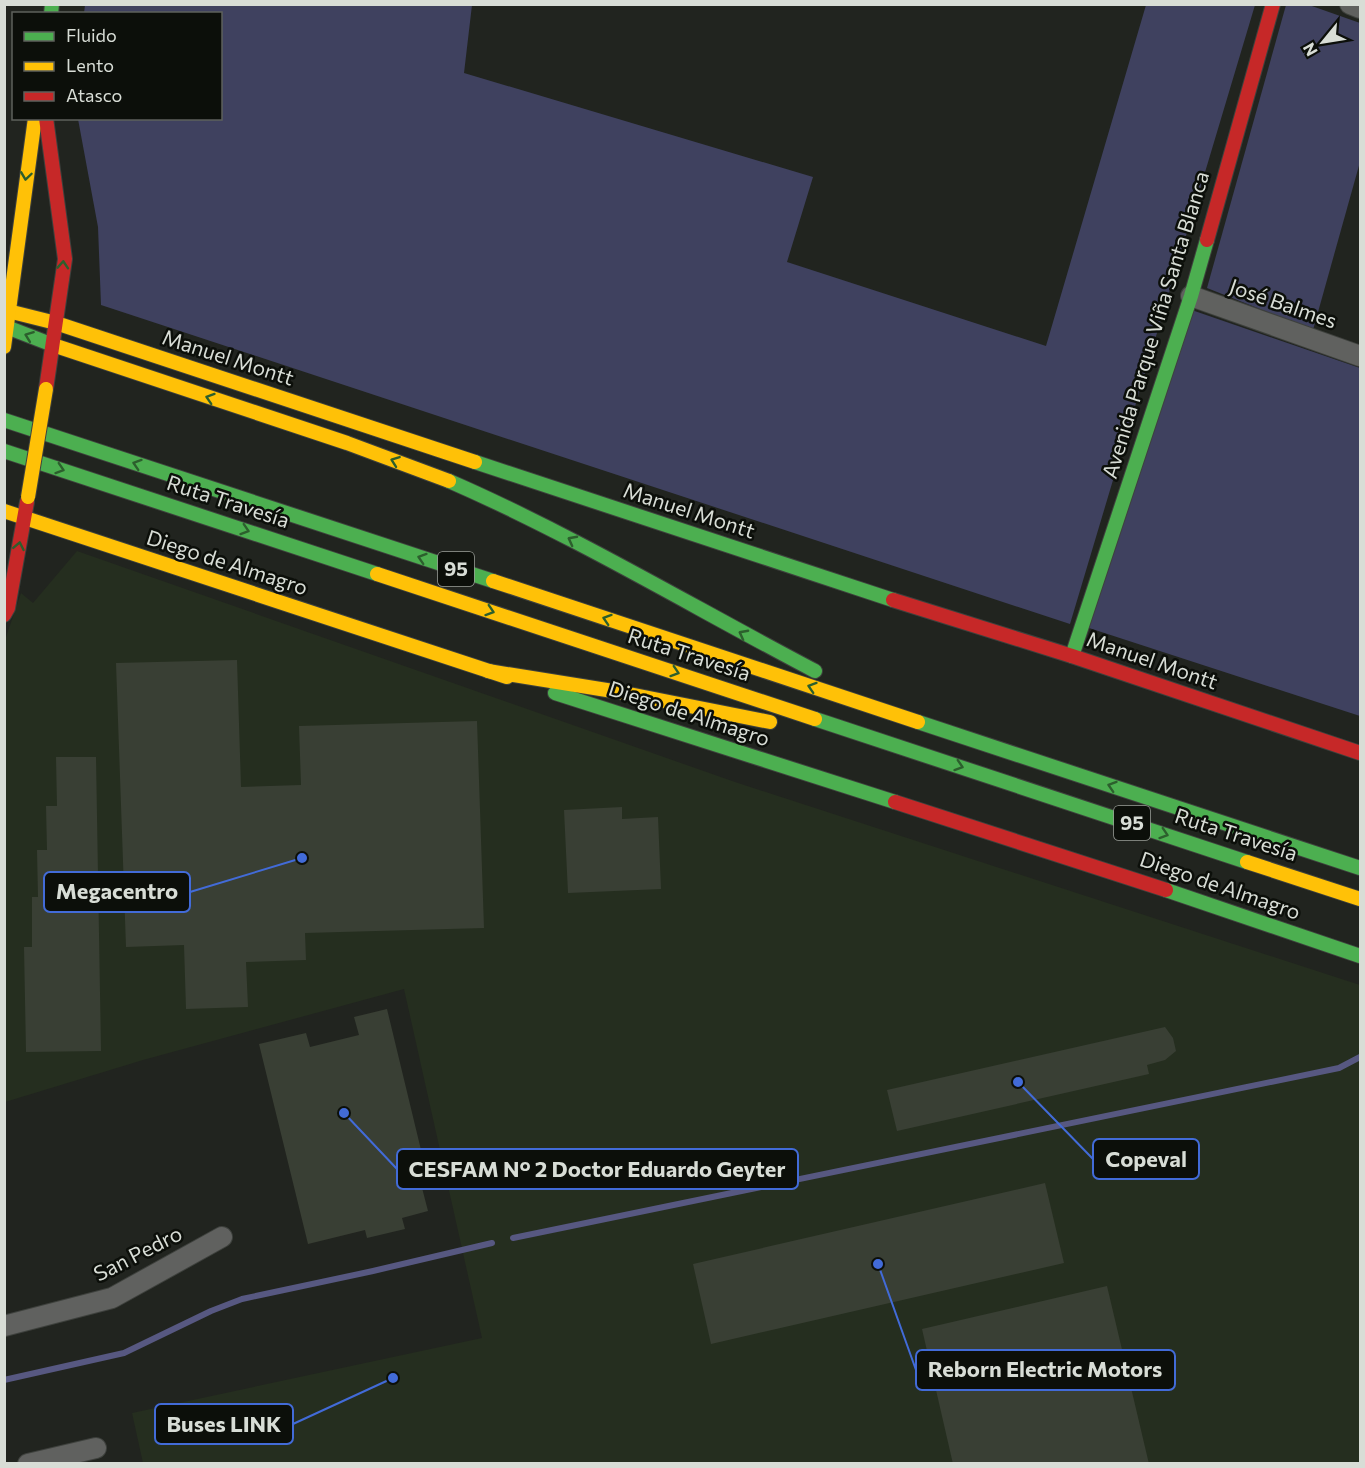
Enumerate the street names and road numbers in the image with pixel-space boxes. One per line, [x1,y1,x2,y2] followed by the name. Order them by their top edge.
[1096,168,1213,481] street label: Avenida Parque Viña Santa Blanca
[1226,273,1340,333] street label: José Balmes
[159,324,297,390] street label: Manuel Montt
[164,469,293,532] street label: Ruta Travesía
[620,477,758,543] street label: Manuel Montt
[144,524,311,599] street label: Diego de Almagro
[438,552,474,586] road number: 95
[625,622,754,685] street label: Ruta Travesía
[1084,625,1221,694] street label: Manuel Montt
[606,675,773,750] street label: Diego de Almagro
[1172,802,1301,865] street label: Ruta Travesía
[1114,806,1150,840] road number: 95
[1137,845,1304,924] street label: Diego de Almagro
[89,1220,186,1286] street label: San Pedro

